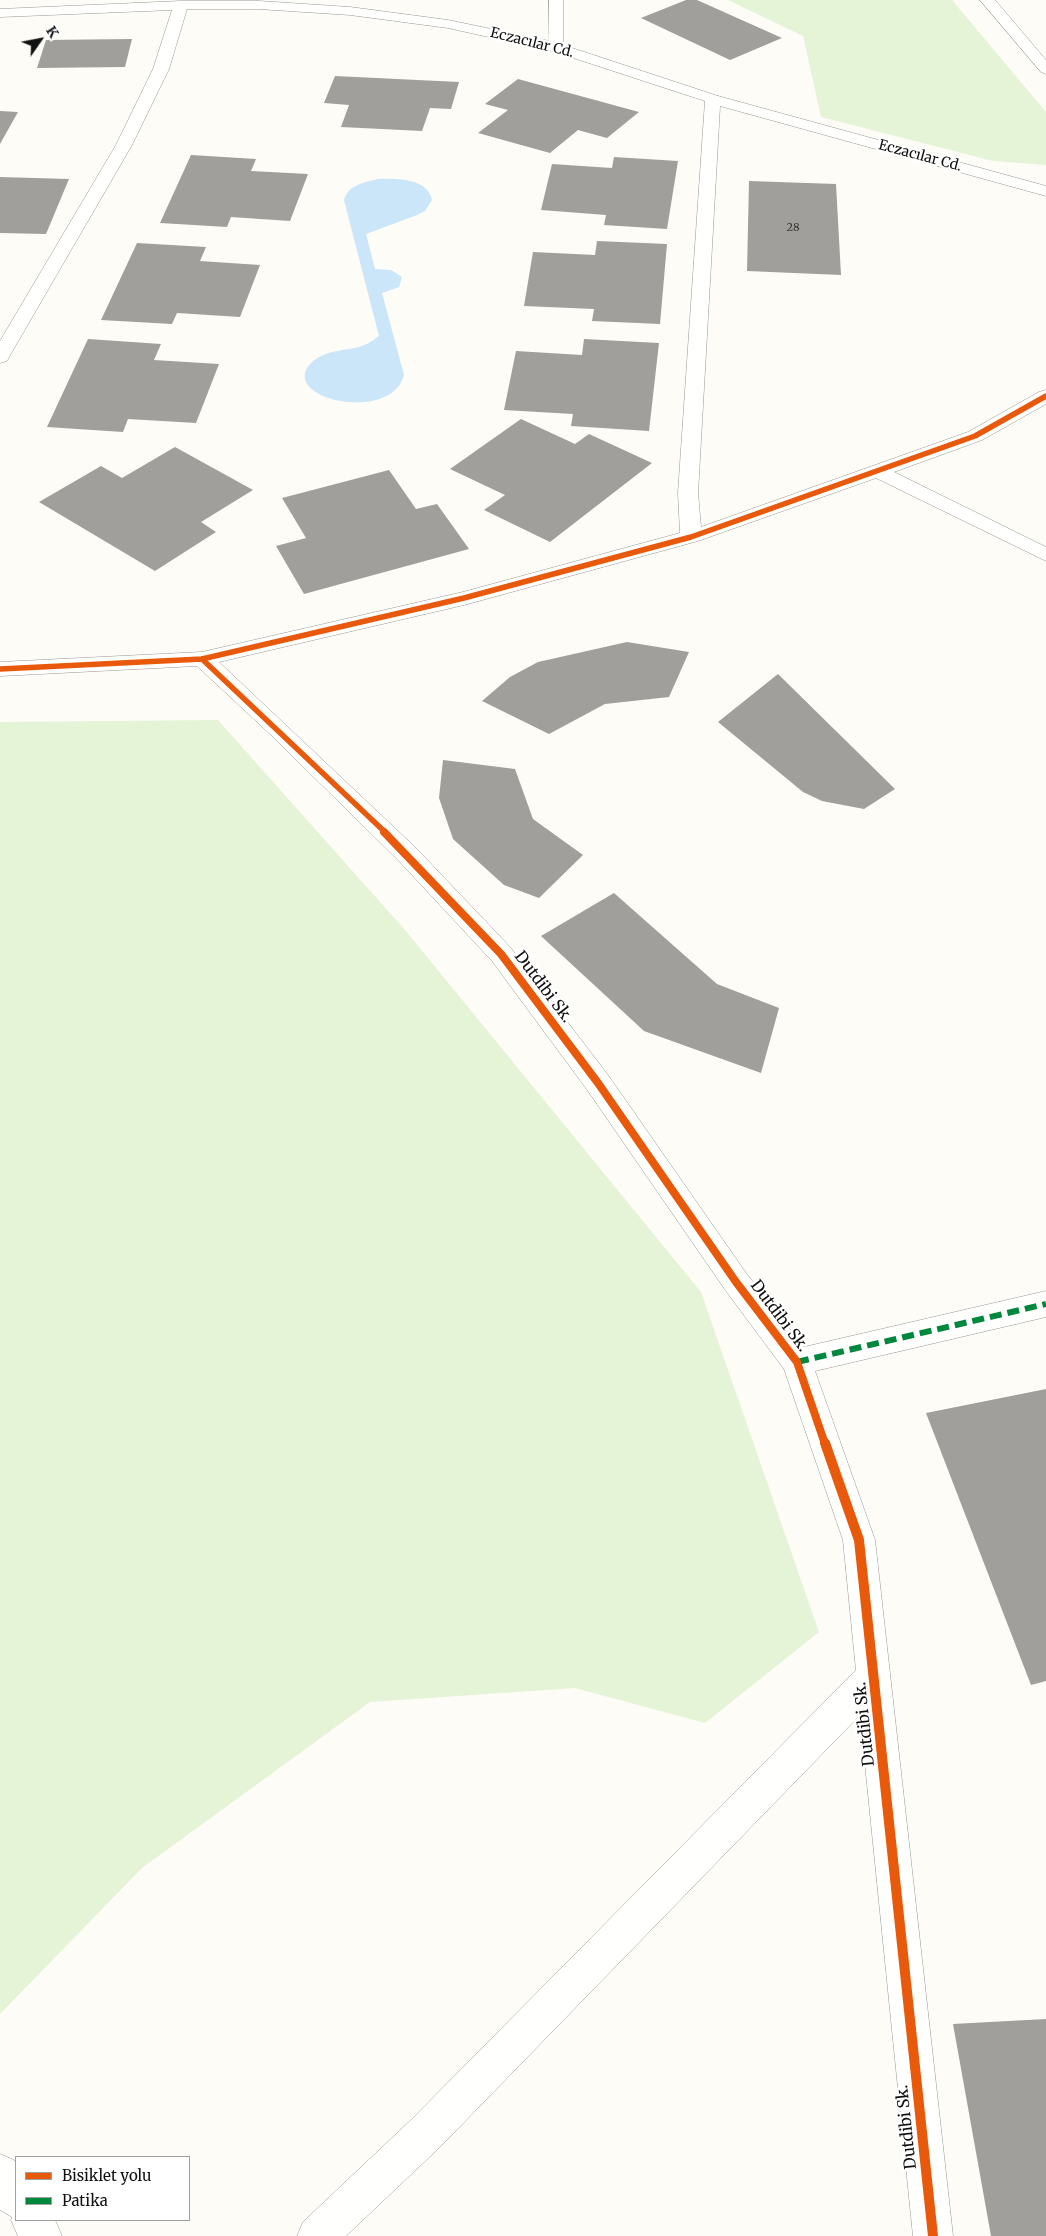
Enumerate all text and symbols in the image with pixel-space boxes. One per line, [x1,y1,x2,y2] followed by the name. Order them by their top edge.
[15,15,65,65] north arrow
[42,23,63,41] text: K
[488,25,576,61] street label: Eczacılar Cd.
[877,137,963,175] street label: Eczacılar Cd.
[787,221,799,235] house number: 28
[510,947,576,1027] street label: Dutdibi Sk.
[746,1276,812,1356] street label: Dutdibi Sk.
[851,1681,879,1767] street label: Dutdibi Sk.
[893,2084,921,2170] street label: Dutdibi Sk.
[15,2156,190,2221] legend
[62,2166,152,2185] text: Bisiklet yolu
[62,2191,108,2210] text: Patika

